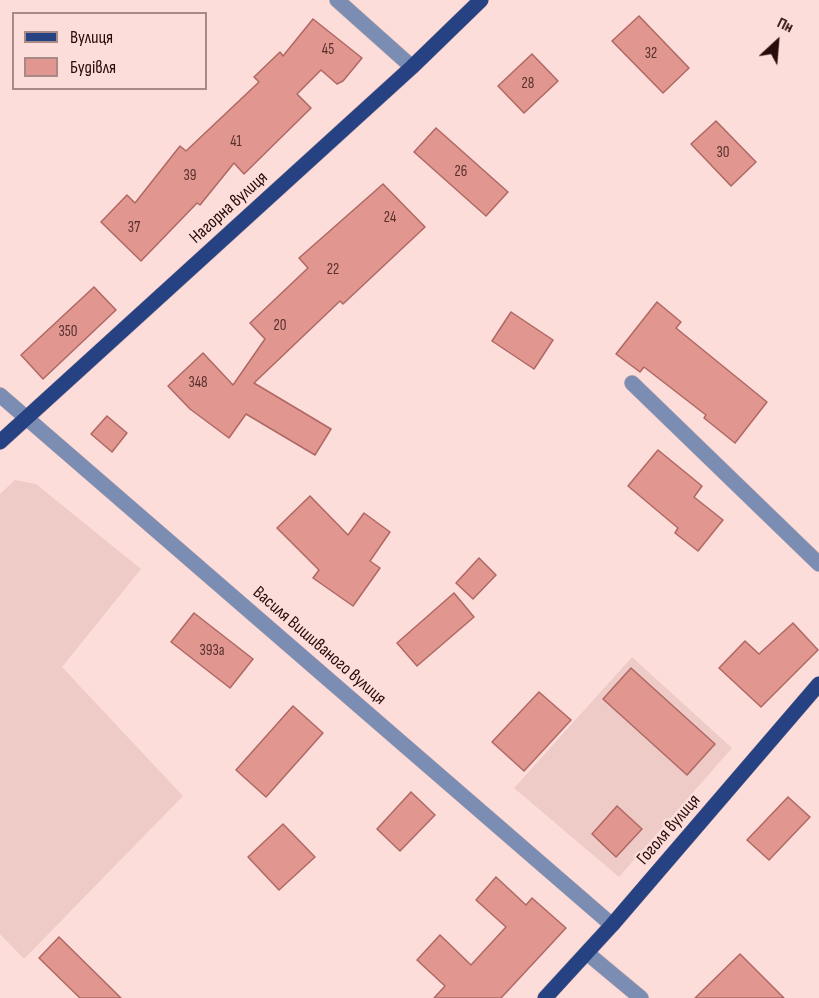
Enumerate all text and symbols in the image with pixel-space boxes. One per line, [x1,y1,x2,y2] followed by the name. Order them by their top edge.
[12,12,207,90] legend
[747,12,807,72] north arrow
[774,13,796,37] text: Пн
[70,27,113,48] text: Вулиця
[322,41,334,59] house number: 45
[645,45,657,63] house number: 32
[70,57,116,78] text: Будівля
[522,75,534,93] house number: 28
[230,133,242,151] house number: 41
[717,144,729,162] house number: 30
[455,163,467,181] house number: 26
[184,167,196,185] house number: 39
[185,167,273,249] street label: Нагорна вулиця
[384,209,396,227] house number: 24
[128,219,140,237] house number: 37
[327,261,339,279] house number: 22
[274,317,286,335] house number: 20
[59,323,77,341] house number: 350
[188,374,208,392] house number: 348
[248,582,390,710] street label: Василя Вишиваного вулиця
[200,642,224,660] house number: 393а
[633,790,705,870] street label: Гоголя вулиця

